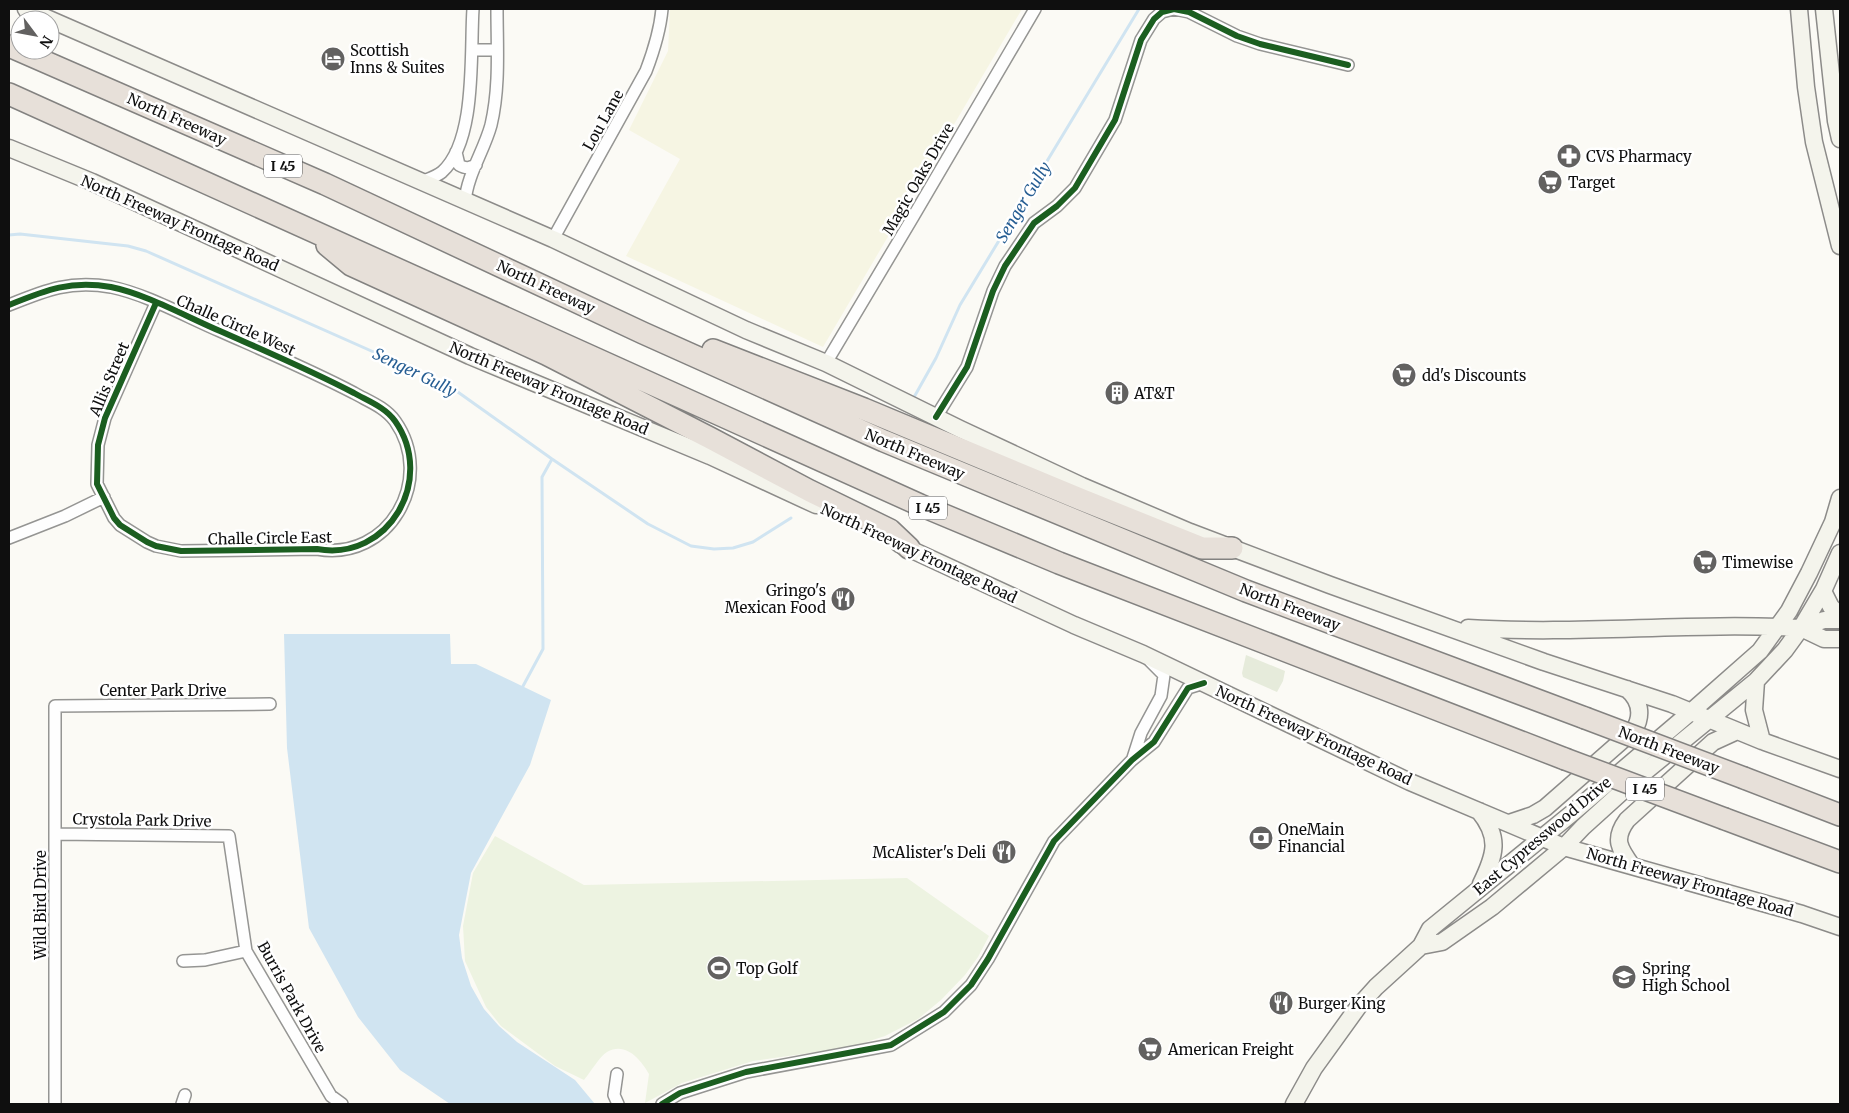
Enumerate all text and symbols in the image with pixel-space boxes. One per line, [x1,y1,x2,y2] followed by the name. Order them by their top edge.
[10,10,60,60] north arrow
[35,32,57,51] text: N
[350,41,445,77] place label: Scottish Inns & Suites
[320,46,346,72] hotel icon: Scottish Inns & Suites
[578,86,628,154] street label: Lou Lane
[124,89,230,149] street label: North Freeway
[878,119,958,238] street label: Magic Oaks Drive
[1556,143,1582,169] pharmacy icon: CVS Pharmacy
[1586,147,1692,166] place label: CVS Pharmacy
[264,154,302,178] road number: I 45
[991,158,1055,246] water label: Senger Gully
[1537,169,1563,195] supermarket icon: Target
[78,171,282,275] street label: North Freeway Frontage Road
[1568,173,1615,192] place label: Target
[494,256,599,318] street label: North Freeway
[174,290,299,360] street label: Challe Circle West
[447,337,651,439] street label: North Freeway Frontage Road
[84,339,133,420] street label: Allis Street
[370,343,460,401] water label: Senger Gully
[1391,362,1417,388] supermarket icon: dd's Discounts
[1422,366,1526,385] place label: dd's Discounts
[1104,380,1130,406] building icon: AT&T
[1133,384,1175,403] place label: AT&T
[862,424,968,484] street label: North Freeway
[909,496,947,520] road number: I 45
[818,499,1020,607] street label: North Freeway Frontage Road
[208,527,332,549] street label: Challe Circle East
[1692,549,1718,575] supermarket icon: Timewise
[1722,553,1793,572] place label: Timewise
[1237,579,1343,635] street label: North Freeway
[725,581,826,617] place label: Gringo's Mexican Food
[830,586,856,612] restaurant icon: Gringo's Mexican Food
[100,681,226,700] street label: Center Park Drive
[1213,681,1415,789] street label: North Freeway Frontage Road
[1616,722,1722,778] street label: North Freeway
[1469,773,1615,899] street label: East Cypresswood Drive
[1626,778,1664,801] road number: I 45
[72,809,212,831] street label: Crystola Park Drive
[1278,820,1345,856] place label: OneMain Financial
[1248,825,1274,851] bank icon: OneMain Financial
[991,839,1017,865] restaurant icon: McAlister's Deli
[872,843,986,862] place label: McAlister's Deli
[1584,843,1796,921] street label: North Freeway Frontage Road
[31,850,50,961] street label: Wild Bird Drive
[253,938,331,1056] street label: Burris Park Drive
[706,955,732,981] sports icon: Top Golf
[736,959,799,978] place label: Top Golf
[1642,959,1730,995] place label: Spring High School
[1611,964,1637,990] school or university icon: Spring High School
[1268,990,1294,1016] restaurant icon: Burger King
[1298,994,1385,1013] place label: Burger King
[1137,1036,1163,1062] supermarket icon: American Freight
[1167,1040,1294,1059] place label: American Freight

